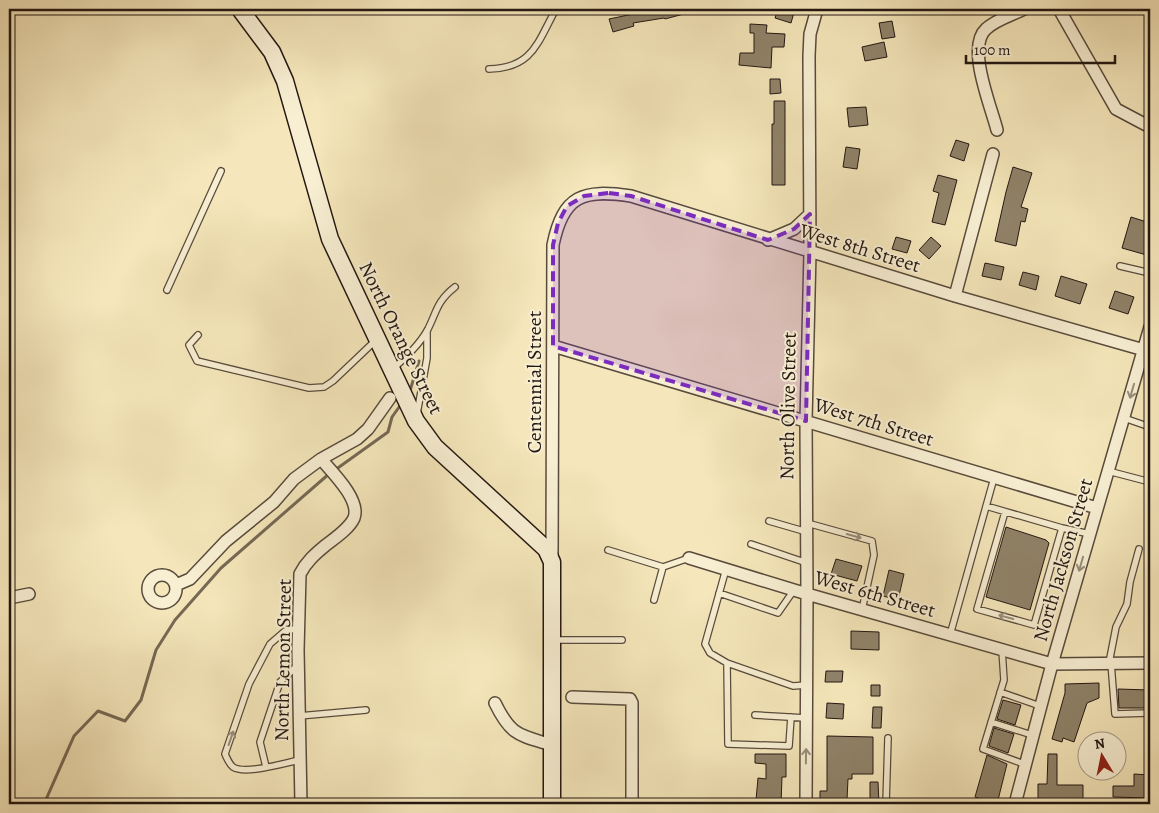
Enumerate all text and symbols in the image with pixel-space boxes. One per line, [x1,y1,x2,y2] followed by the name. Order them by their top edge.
[966,32,1115,64] scale bar
[974,40,1011,60] text: 100 m
[795,217,924,279] street label: West 8th Street
[352,257,450,419] street label: North Orange Street
[521,310,548,453] street label: Centennial Street
[773,331,803,480] street label: North Olive Street
[1126,383,1136,399] one-way arrow
[810,391,937,453] street label: West 7th Street
[1027,475,1099,645] street label: North Jackson Street
[845,532,861,541] one-way arrow
[1076,555,1085,571] one-way arrow
[811,564,939,624] street label: West 6th Street
[268,578,298,742] street label: North Lemon Street
[998,612,1014,622] one-way arrow
[226,730,236,746] one-way arrow
[1076,730,1126,780] north arrow
[1093,733,1107,754] text: N
[801,748,811,764] one-way arrow

